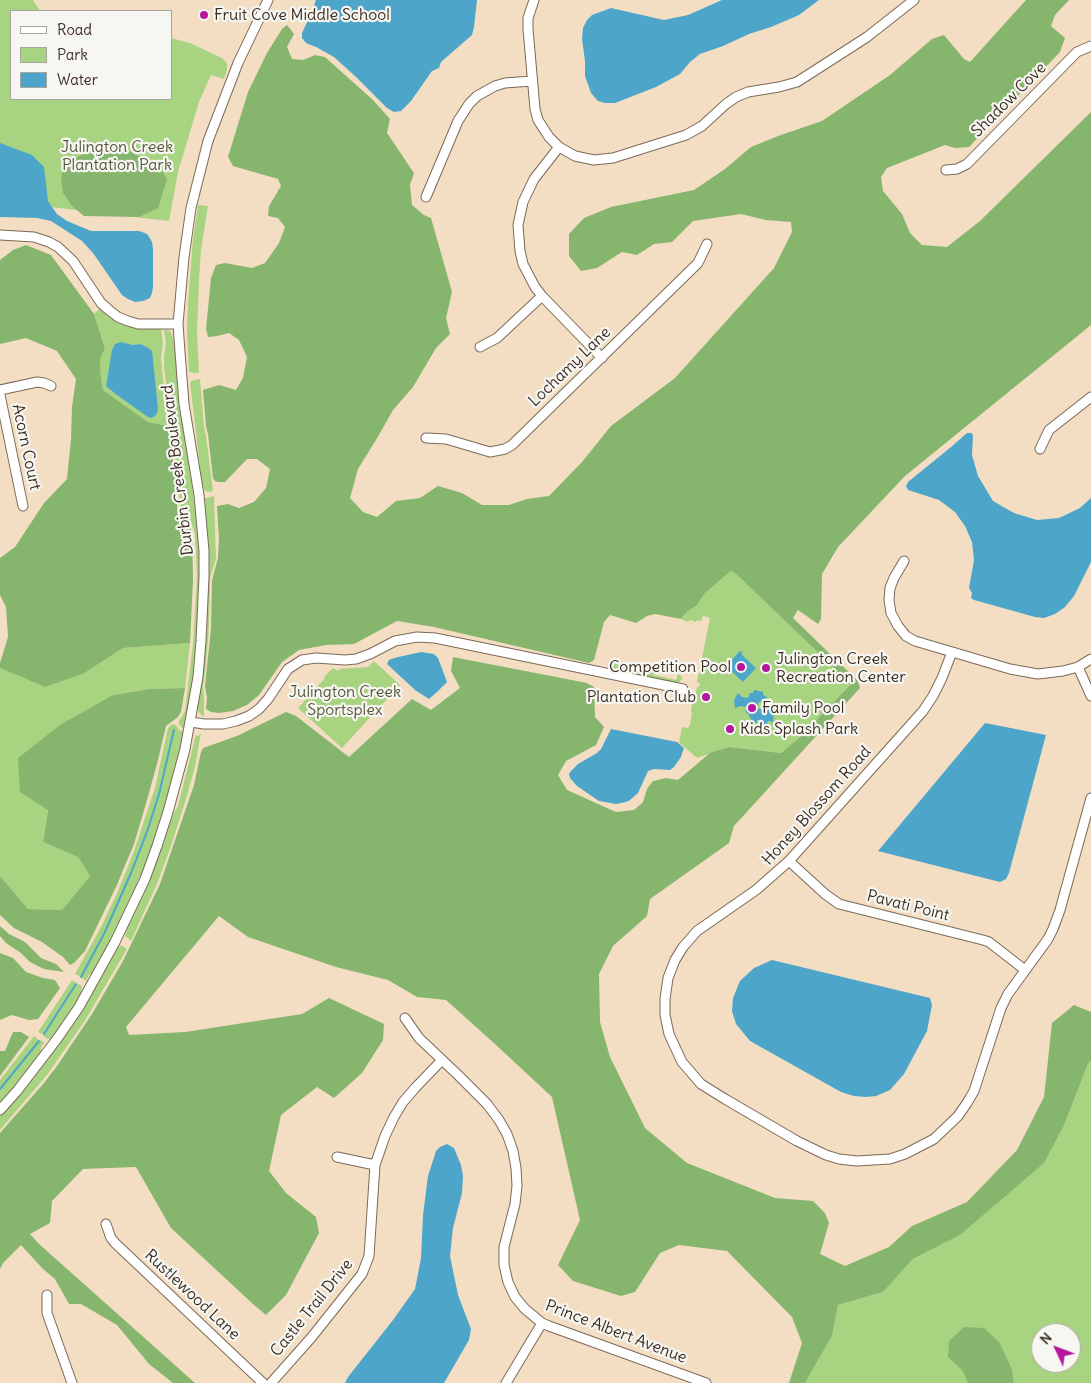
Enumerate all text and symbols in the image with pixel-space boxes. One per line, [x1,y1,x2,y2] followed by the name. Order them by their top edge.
[214,5,390,25] place label: Fruit Cove Middle School
[198,9,210,21] marker: Fruit Cove Middle School
[10,10,172,100] legend
[57,20,92,39] text: Road
[57,45,88,64] text: Park
[968,59,1050,141] street label: Shadow Cove
[57,70,98,89] text: Water
[61,137,173,175] park label: Julington Creek Plantation Park
[525,323,615,411] street label: Lochamy Lane
[158,383,198,557] street label: Durbin Creek Boulevard
[8,402,44,492] street label: Acorn Court
[776,649,906,687] place label: Julington Creek Recreation Center
[609,657,731,677] place label: Competition Pool
[735,661,747,673] marker: Competition Pool
[760,662,772,674] marker: Julington Creek Recreation Center
[289,682,401,720] park label: Julington Creek Sportsplex
[587,687,696,707] place label: Plantation Club
[700,691,712,703] marker: Plantation Club
[762,698,844,718] place label: Family Pool
[746,702,758,714] marker: Family Pool
[740,719,858,739] place label: Kids Splash Park
[724,723,736,735] marker: Kids Splash Park
[759,743,875,869] street label: Honey Blossom Road
[865,886,951,926] street label: Pavati Point
[140,1246,244,1344] street label: Rustlewood Lane
[267,1255,357,1361] street label: Castle Trail Drive
[543,1296,689,1368] street label: Prince Albert Avenue
[1031,1323,1081,1373] north arrow
[1036,1329,1056,1348] text: N

